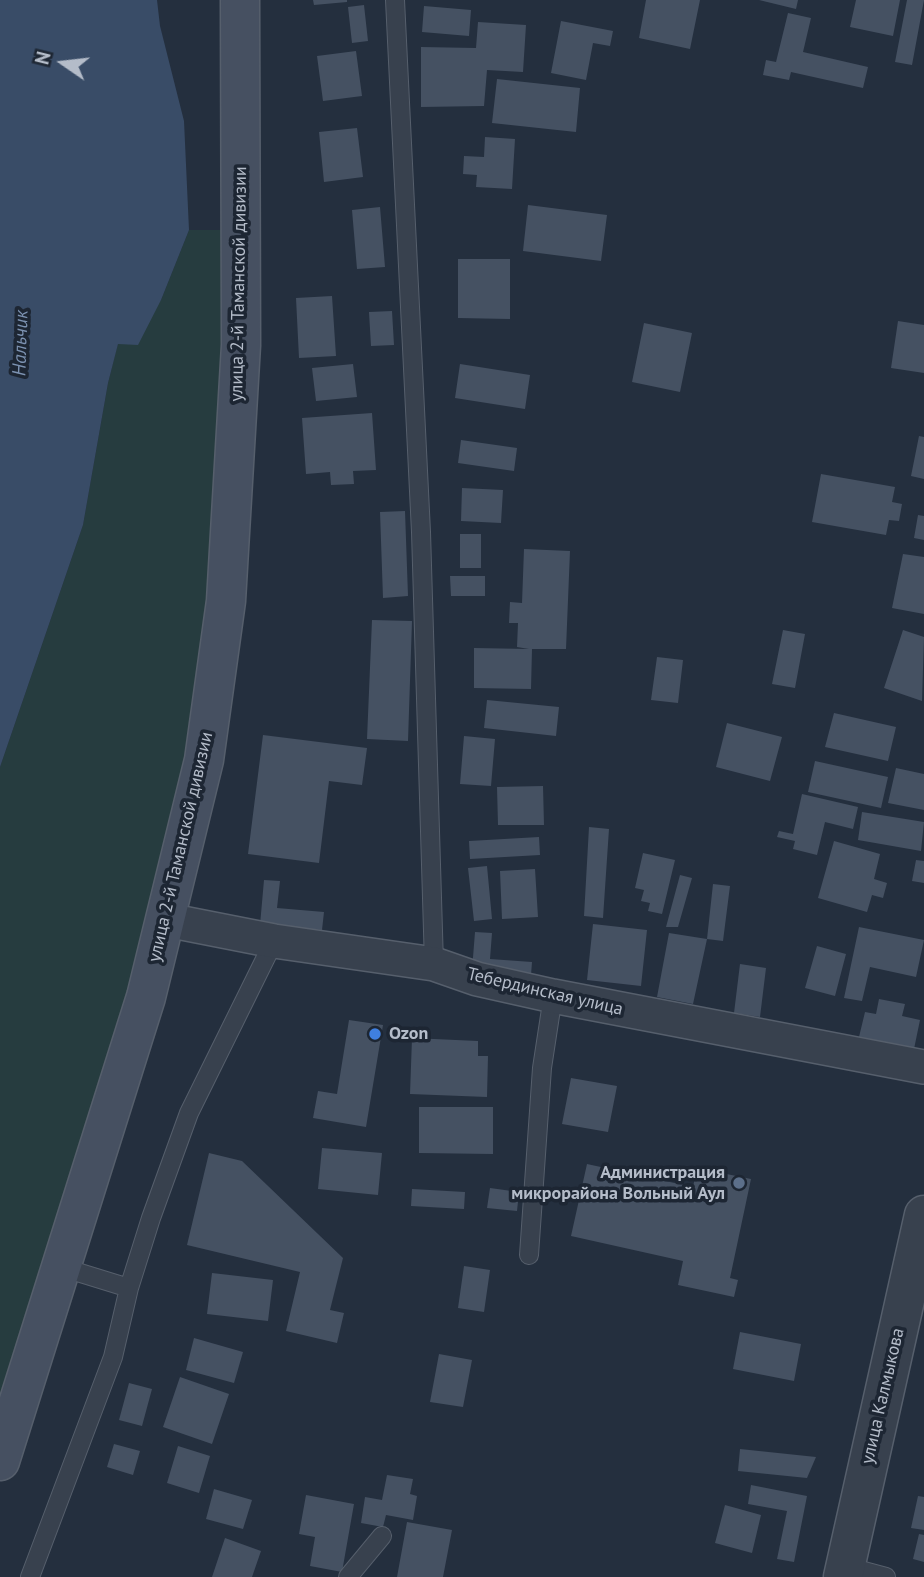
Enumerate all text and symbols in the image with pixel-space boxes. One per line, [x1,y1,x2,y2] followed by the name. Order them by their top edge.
[28,28,98,98] north arrow
[29,49,56,67] text: N
[226,166,252,402] street label: улица 2-й Таманской дивизии
[8,310,34,376] water label: Нальчик
[144,730,218,964] street label: улица 2-й Таманской дивизии
[465,964,625,1020] street label: Тебердинская улица
[389,1023,428,1045] place label: Ozon
[367,1026,383,1042] marker: Ozon
[511,1162,725,1204] place label: Администрация микрорайона Вольный Аул
[731,1175,747,1191] marker: Администрация микрорайона Вольный Аул
[857,1326,909,1466] street label: улица Калмыкова

